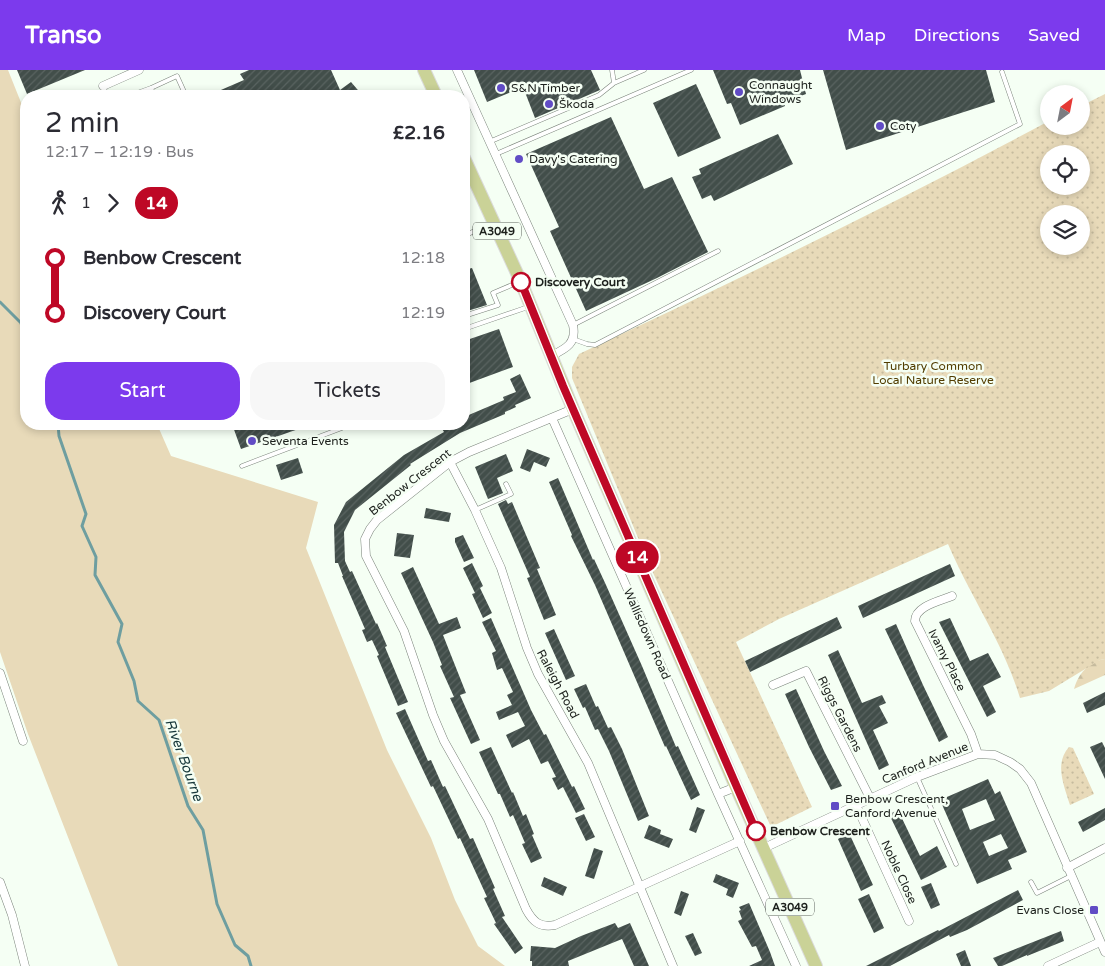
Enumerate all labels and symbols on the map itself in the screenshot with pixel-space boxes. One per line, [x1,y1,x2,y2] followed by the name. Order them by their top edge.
[749,78,813,106] place label: Connaught Windows
[511,81,580,95] place label: S&N Timber
[495,82,507,94] marker: S&N Timber
[1040,85,1090,135] north arrow
[733,86,745,98] marker: Connaught Windows
[559,97,594,111] place label: Škoda
[543,98,555,110] marker: Škoda
[890,119,917,133] place label: Coty
[874,120,886,132] marker: Coty
[529,152,618,166] place label: Davy's Catering
[513,153,525,165] marker: Davy's Catering
[473,223,521,240] road number: A3049
[511,272,531,292] marker: Discovery Court
[535,275,626,290] place label: Discovery Court
[872,359,994,387] park label: Turbary Common Local Nature Reserve
[262,434,349,448] place label: Seventa Events
[246,435,258,447] marker: Seventa Events
[366,445,454,518] street label: Benbow Crescent
[614,541,660,573] line badge: 14
[621,586,673,682] street label: Wallisdown Road
[925,627,969,694] street label: Ivamy Place
[534,647,582,721] street label: Raleigh Road
[815,674,865,754] street label: Riggs Gardens
[161,717,207,804] water label: River Bourne
[880,739,970,787] street label: Canford Avenue
[845,792,948,820] place label: Benbow Crescent, Canford Avenue
[829,800,841,812] marker: Benbow Crescent, Canford Avenue
[746,821,766,841] marker: Benbow Crescent
[770,824,870,838] place label: Benbow Crescent
[878,838,920,906] street label: Noble Close
[766,899,814,916] road number: A3049
[1016,903,1084,917] place label: Evans Close
[1088,904,1100,916] marker: Evans Close

